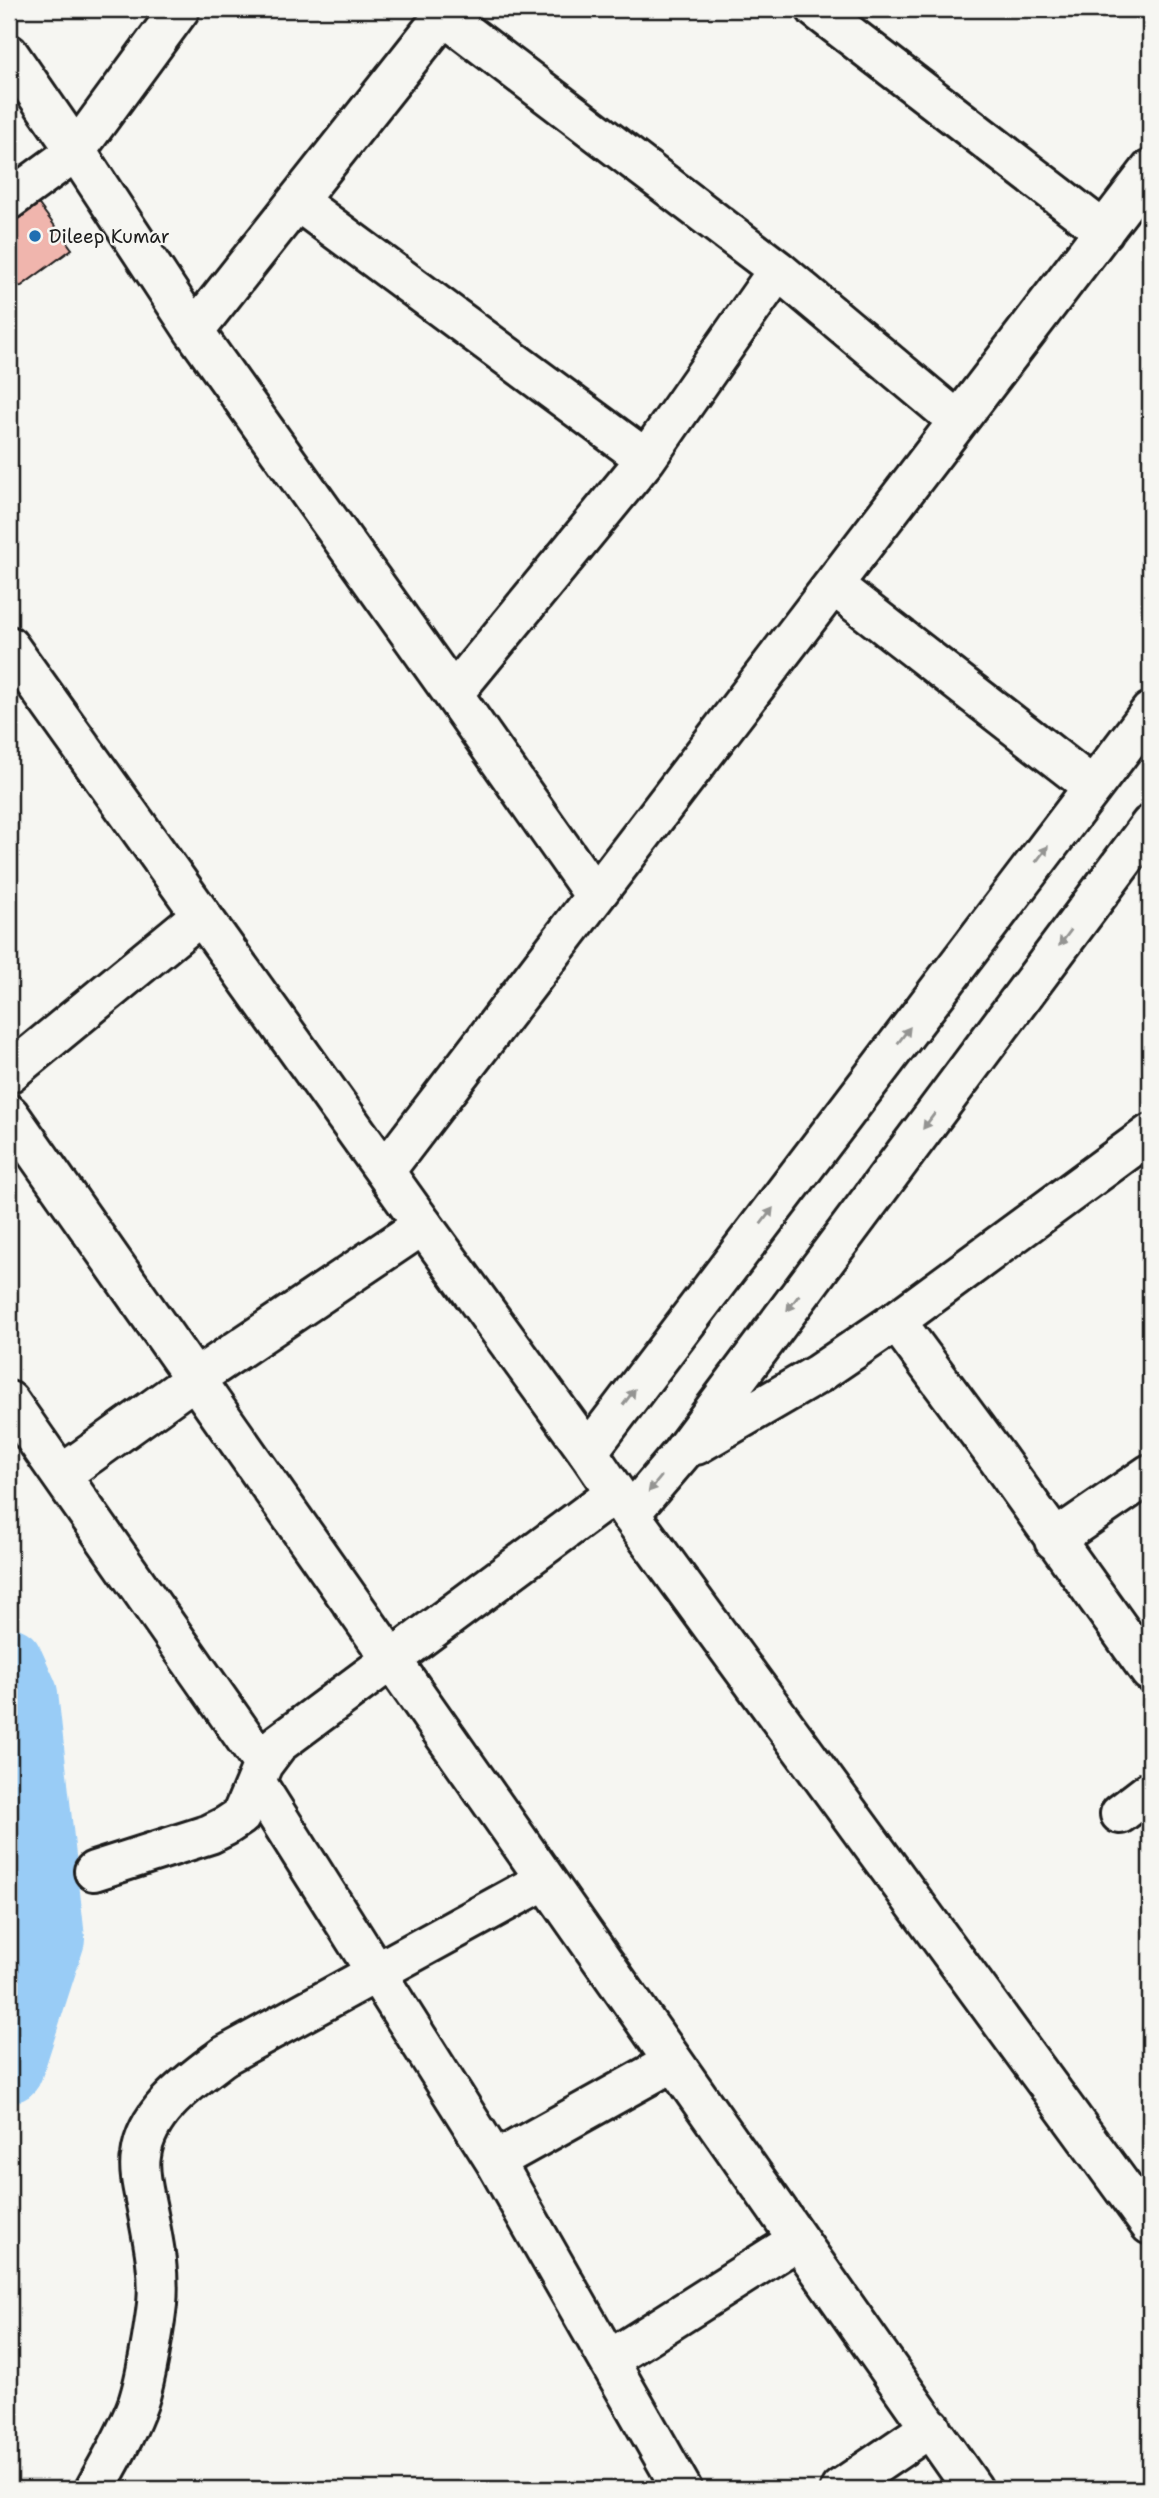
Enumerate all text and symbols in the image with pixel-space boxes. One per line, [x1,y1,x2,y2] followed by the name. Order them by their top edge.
[49,224,170,249] place label: Dileep Kumar
[27,228,43,244] marker: Dileep Kumar
[1034,845,1049,863] one-way arrow
[1059,929,1073,947] one-way arrow
[897,1026,911,1044] one-way arrow
[922,1111,937,1129] one-way arrow
[759,1207,773,1225] one-way arrow
[787,1294,801,1312] one-way arrow
[622,1389,637,1407] one-way arrow
[648,1475,663,1492] one-way arrow

